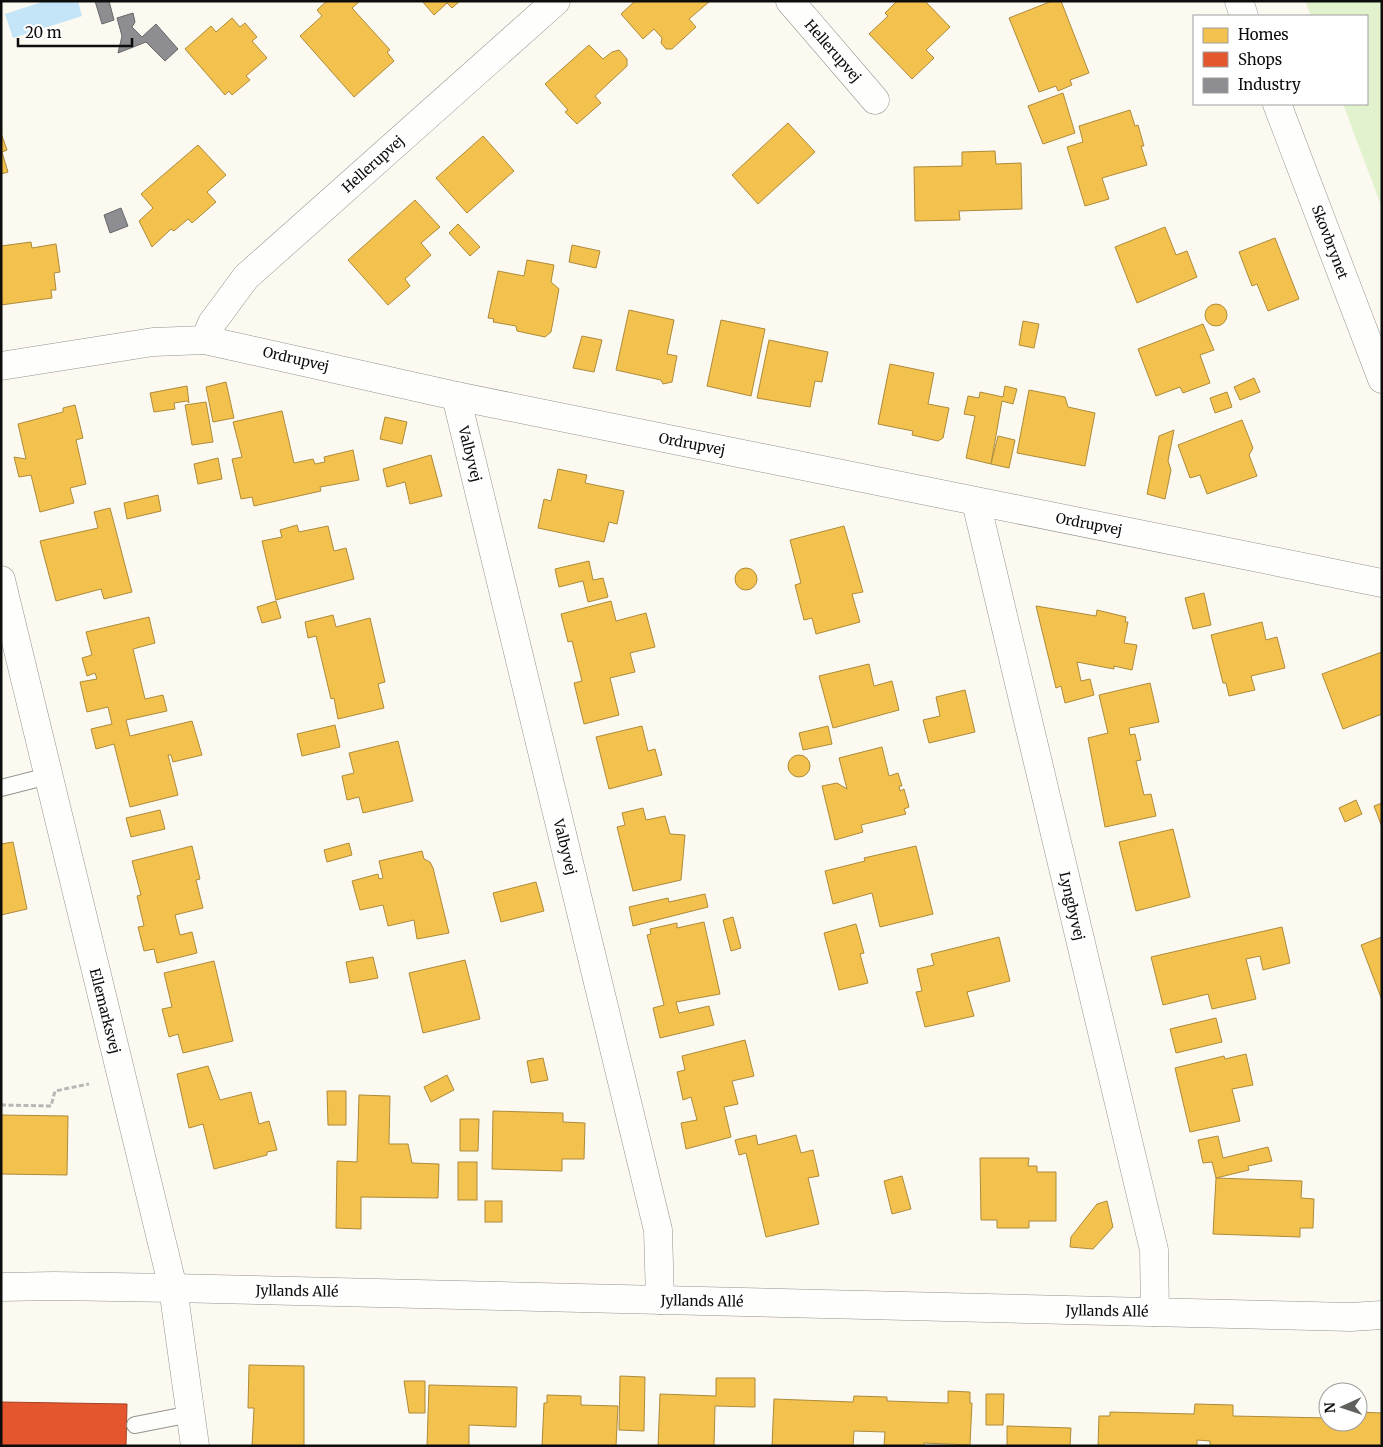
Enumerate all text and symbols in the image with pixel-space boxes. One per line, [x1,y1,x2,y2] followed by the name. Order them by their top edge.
[18,15,131,47] scale bar
[1193,15,1368,105] legend
[801,16,865,86] street label: Hellerupvej
[25,23,62,42] text: 20 m
[1238,25,1289,44] text: Homes
[1238,50,1282,69] text: Shops
[1238,75,1301,94] text: Industry
[338,131,408,197] street label: Hellerupvej
[1308,202,1353,282] street label: Skovbrynet
[261,343,331,375] street label: Ordrupvej
[454,423,486,484] street label: Valbyvej
[657,429,727,459] street label: Ordrupvej
[1054,509,1124,539] street label: Ordrupvej
[549,816,581,877] street label: Valbyvej
[1055,870,1089,942] street label: Lyngbyvej
[86,966,124,1056] street label: Ellemarksvej
[254,1281,339,1301] street label: Jyllands Allé
[659,1291,744,1311] street label: Jyllands Allé
[1064,1301,1149,1321] street label: Jyllands Allé
[1318,1382,1368,1432] north arrow
[1321,1402,1339,1414] text: N

